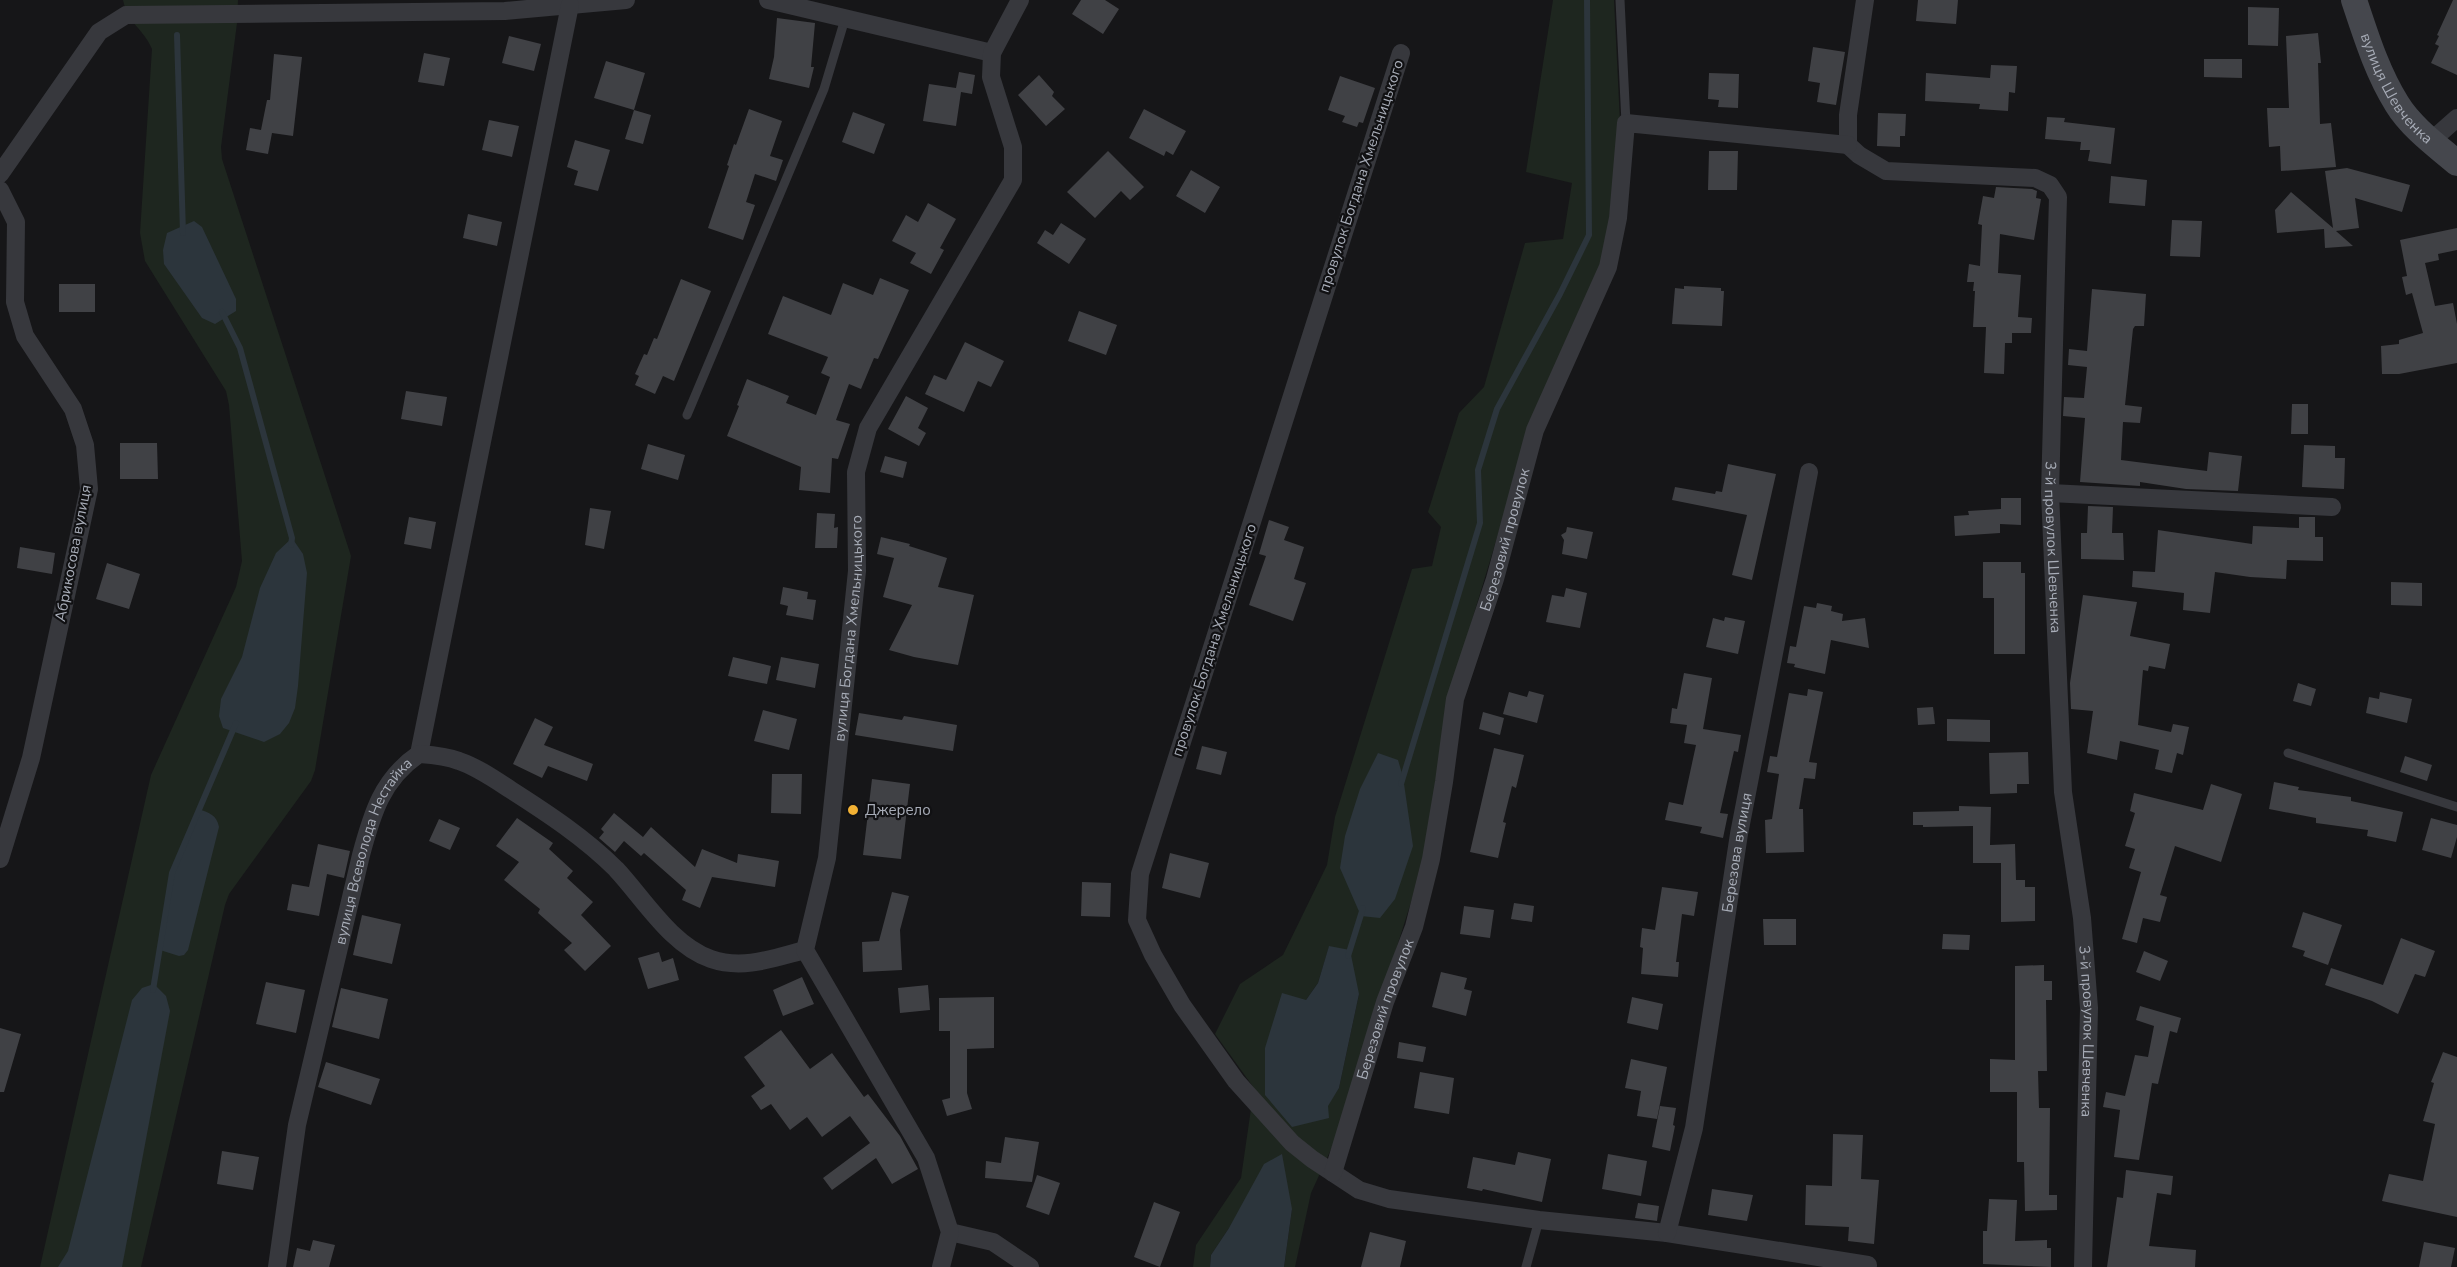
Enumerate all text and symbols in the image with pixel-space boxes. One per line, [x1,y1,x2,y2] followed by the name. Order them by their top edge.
[2356,30,2437,148] street label: вулиця Шевченка
[1314,57,1408,295] street label: провулок Богдана Хмельницького
[2040,461,2066,634] street label: 3-й провулок Шевченка
[1475,466,1534,614] street label: Березовий провулок
[50,483,96,623] street label: Абрикосова вулиця
[829,515,867,742] street label: вулиця Богдана Хмельницького
[1167,521,1261,759] street label: провулок Богдана Хмельницького
[330,753,416,947] street label: вулиця Всеволода Нестайка
[1717,791,1757,914] street label: Березова вулиця
[865,800,931,820] place label: Джерело
[846,803,860,817] marker: Джерело
[1352,936,1419,1082] street label: Березовий провулок
[2074,945,2099,1118] street label: 3-й провулок Шевченка

